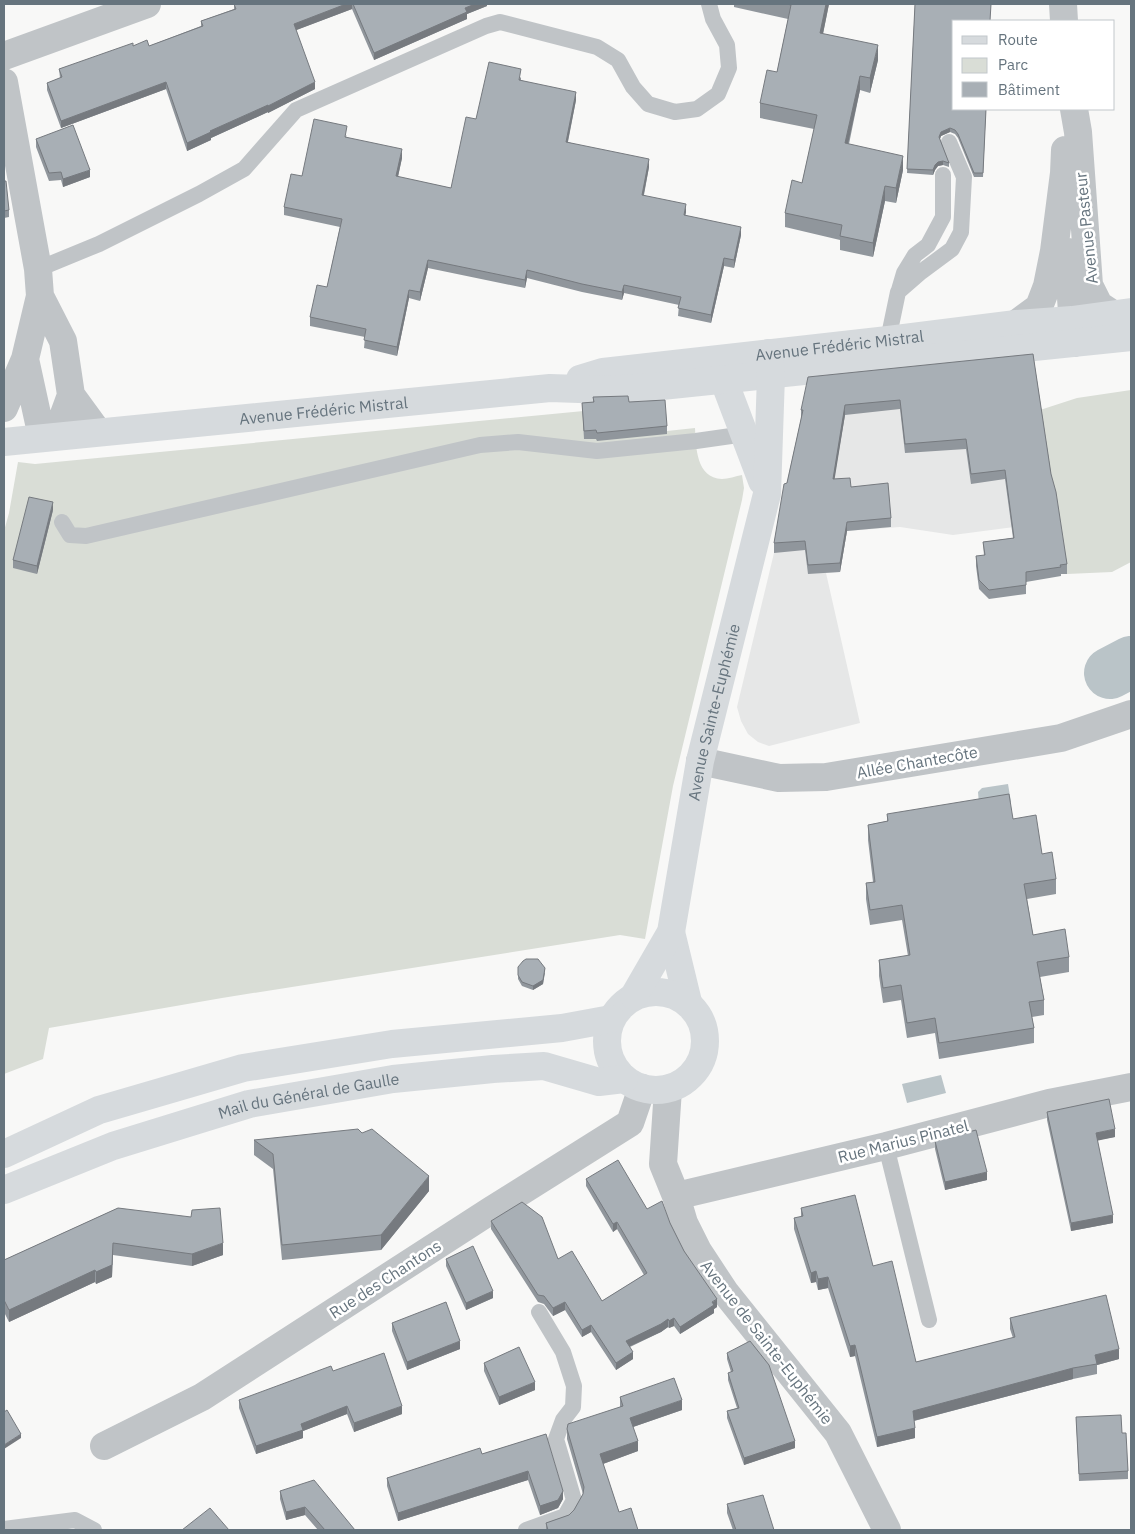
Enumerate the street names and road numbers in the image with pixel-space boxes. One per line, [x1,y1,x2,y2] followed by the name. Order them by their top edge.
[1070,171,1102,285] street label: Avenue Pasteur
[754,326,925,365] street label: Avenue Frédéric Mistral
[238,392,409,429] street label: Avenue Frédéric Mistral
[683,621,744,802] street label: Avenue Sainte-Euphémie
[855,741,979,782] street label: Allée Chantecôte
[215,1068,400,1123] street label: Mail du Général de Gaulle
[836,1115,970,1167] street label: Rue Marius Pinatel
[325,1235,445,1323] street label: Rue des Chantons
[697,1256,838,1428] street label: Avenue de Sainte-Euphémie

